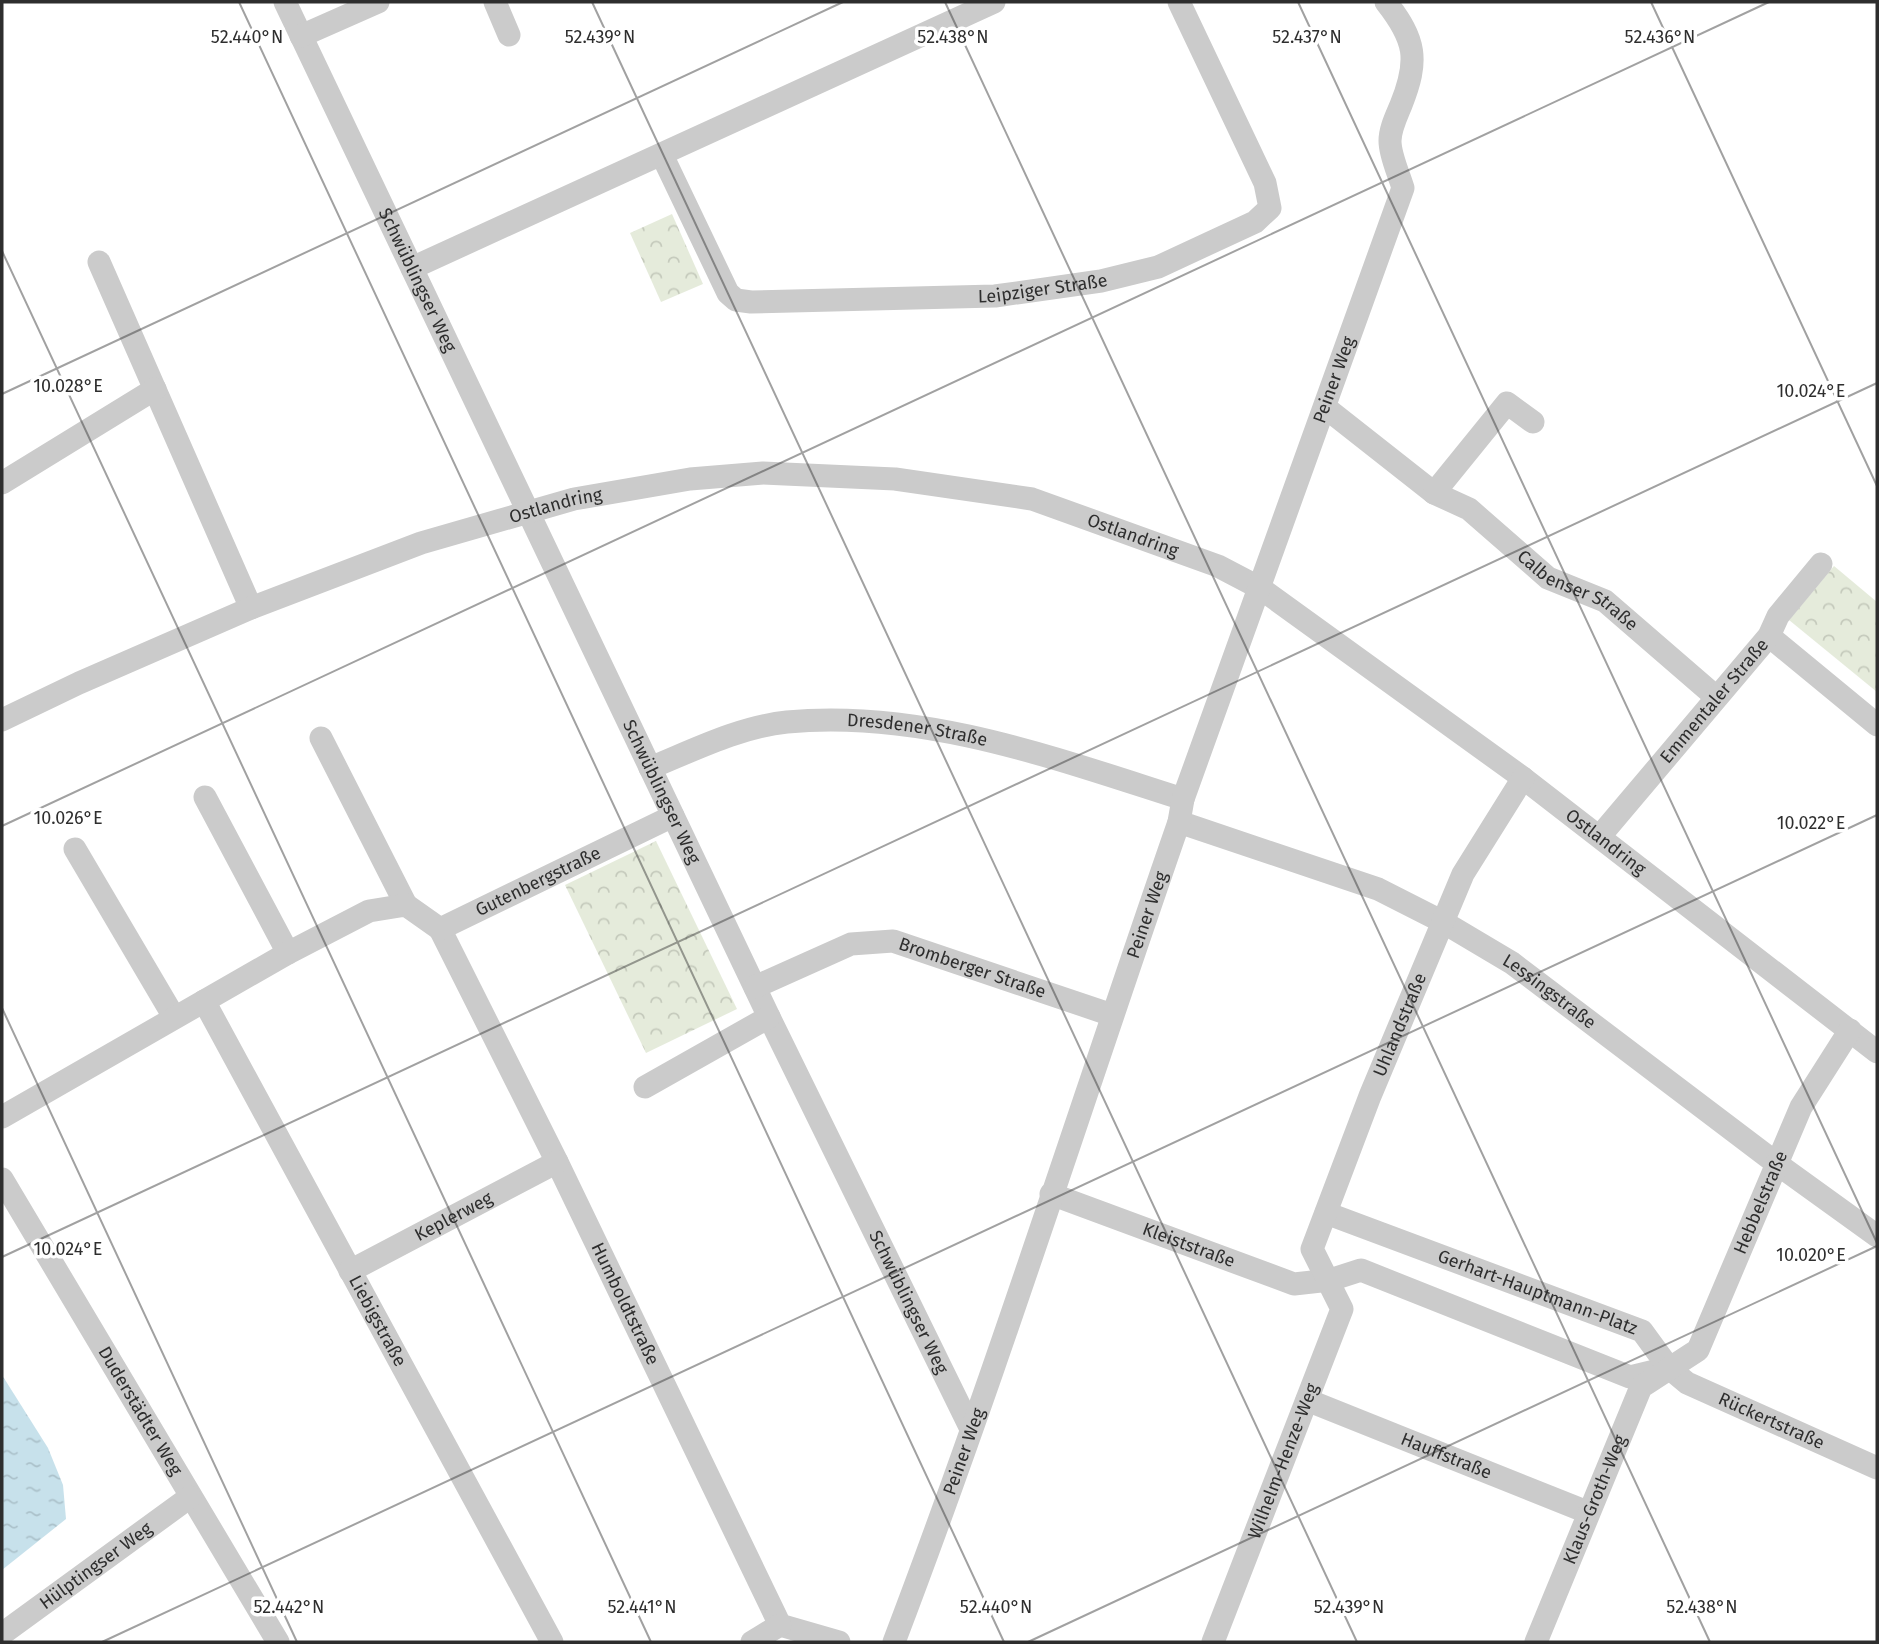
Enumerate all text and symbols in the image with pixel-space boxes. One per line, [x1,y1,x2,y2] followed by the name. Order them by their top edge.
[211,26,283,48] text: 52.440°N
[565,26,635,48] text: 52.439°N
[917,26,989,48] text: 52.438°N
[1272,26,1342,48] text: 52.437°N
[1625,26,1695,48] text: 52.436°N
[374,204,462,356] street label: Schwüblingser Weg
[978,269,1110,307] street label: Leipziger Straße
[1308,333,1360,426] street label: Peiner Weg
[33,375,103,397] text: 10.028°E
[1777,380,1845,402] text: 10.024°E
[507,483,605,528] street label: Ostlandring
[1084,509,1182,562] street label: Ostlandring
[1513,545,1643,636] street label: Calbenser Straße
[1655,634,1773,768] street label: Emmentaler Straße
[846,709,990,751] street label: Dresdener Straße
[618,716,706,868] street label: Schwüblingser Weg
[1561,804,1651,880] street label: Ostlandring
[33,807,103,829] text: 10.026°E
[1777,812,1845,834] text: 10.022°E
[472,842,604,921] street label: Gutenbergstraße
[1122,868,1172,961] street label: Peiner Weg
[896,933,1049,1003] street label: Bromberger Straße
[1499,949,1600,1034] street label: Lessingstraße
[1368,970,1431,1080] street label: Uhlandstraße
[1729,1147,1792,1257] street label: Hebbelstraße
[411,1187,497,1246] street label: Keplerweg
[1139,1218,1238,1272] street label: Kleiststraße
[864,1227,953,1378] street label: Schwüblingser Weg
[34,1238,102,1260] text: 10.024°E
[586,1239,664,1369] street label: Humboldtstraße
[1776,1244,1846,1266] text: 10.020°E
[1435,1245,1641,1339] street label: Gerhart-Hauptmann-Platz
[344,1272,411,1370] street label: Liebigstraße
[93,1342,187,1480] street label: Duderstädter Weg
[1243,1380,1323,1542] street label: Wilhelm-Henze-Weg
[1715,1387,1828,1454] street label: Rückertstraße
[938,1404,990,1498] street label: Peiner Weg
[1398,1428,1495,1484] street label: Hauffstraße
[1558,1431,1631,1568] street label: Klaus-Groth-Weg
[35,1517,157,1614] street label: Hülptingser Weg
[254,1596,324,1618] text: 52.442°N
[607,1596,677,1618] text: 52.441°N
[960,1596,1032,1618] text: 52.440°N
[1314,1596,1384,1618] text: 52.439°N
[1666,1596,1738,1618] text: 52.438°N

